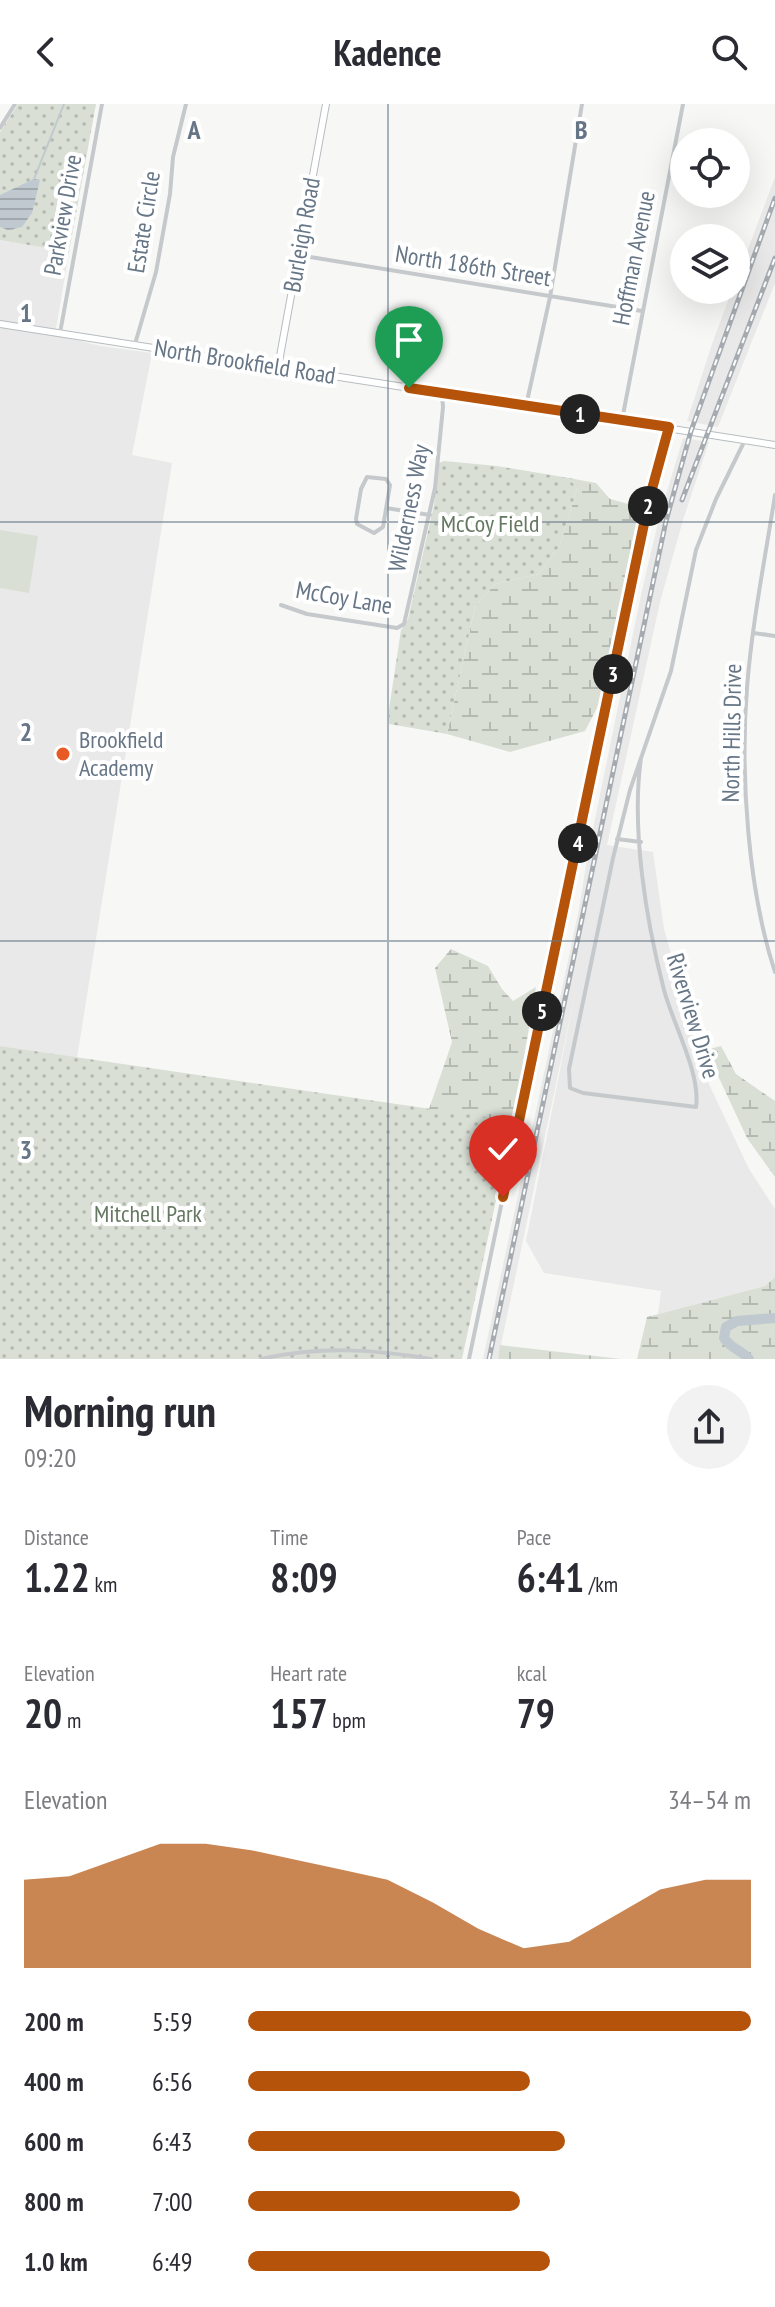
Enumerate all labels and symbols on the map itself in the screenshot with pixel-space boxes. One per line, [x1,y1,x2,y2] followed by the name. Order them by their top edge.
[186,113,201,146] text: A
[575,113,588,146] text: B
[37,152,88,278] street label: Parkview Drive
[120,169,167,275] street label: Estate Circle
[276,175,327,295] street label: Burleigh Road
[605,188,662,328] street label: Hoffman Avenue
[393,238,553,293] street label: North 186th Street
[20,296,32,329] text: 1
[375,306,443,388] pin
[152,332,338,391] street label: North Brookfield Road
[560,394,600,434] pin: 1
[381,442,436,574] street label: Wilderness Way
[628,486,668,526] pin: 2
[441,508,539,539] park label: McCoy Field
[293,574,395,621] street label: McCoy Lane
[593,654,633,694] pin: 3
[715,663,748,803] street label: North Hills Drive
[20,715,32,748] text: 2
[79,724,163,783] place label: Brookfield Academy
[54,745,72,763] marker: Brookfield Academy
[558,823,598,863] pin: 4
[660,950,727,1082] street label: Riverview Drive
[522,991,562,1031] pin: 5
[469,1115,537,1197] pin
[20,1133,32,1166] text: 3
[94,1198,203,1229] park label: Mitchell Park

